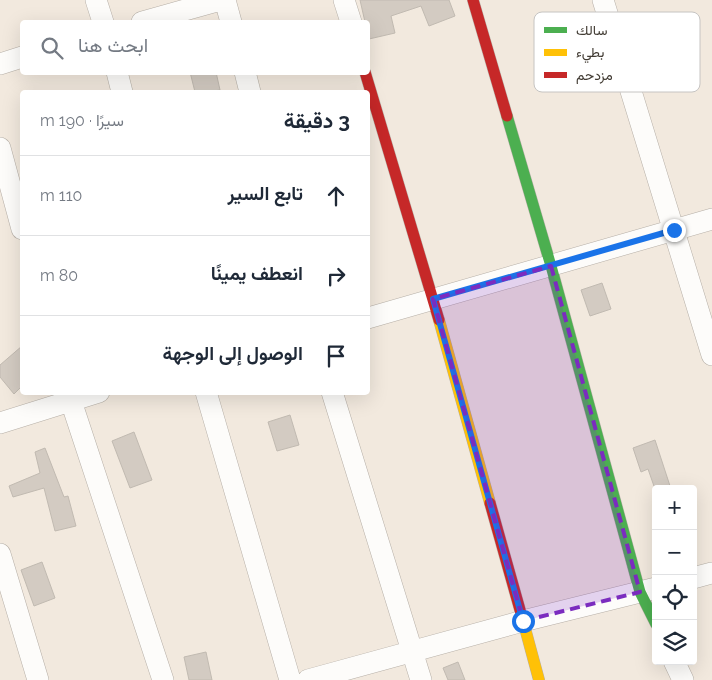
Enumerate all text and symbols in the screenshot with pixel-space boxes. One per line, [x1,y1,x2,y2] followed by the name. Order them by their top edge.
[534,12,700,92] legend
[20,20,370,75] search box
[576,22,607,38] text: سالك
[38,34,66,62] icon: search
[78,34,148,56] text: ابحث هنا
[576,44,604,64] text: بطيء
[576,67,613,84] text: مزدحم
[284,108,350,133] text: 3 دقيقة
[40,111,124,130] text: سيرًا · 190 m
[228,182,303,204] text: تابع السير
[322,182,350,210] icon: ahead
[40,186,82,205] text: 110 m
[663,219,686,242] route end
[211,262,303,284] text: انعطف يمينًا
[322,262,350,290] icon: right
[40,266,78,285] text: 80 m
[163,342,303,364] text: الوصول إلى الوجهة
[322,342,350,370] icon: arrive
[652,485,697,665] map controls
[652,485,697,530] button: +
[652,530,697,575] button: −
[652,575,697,620] button: locate
[512,610,535,633] route start
[652,620,697,665] button: layers

